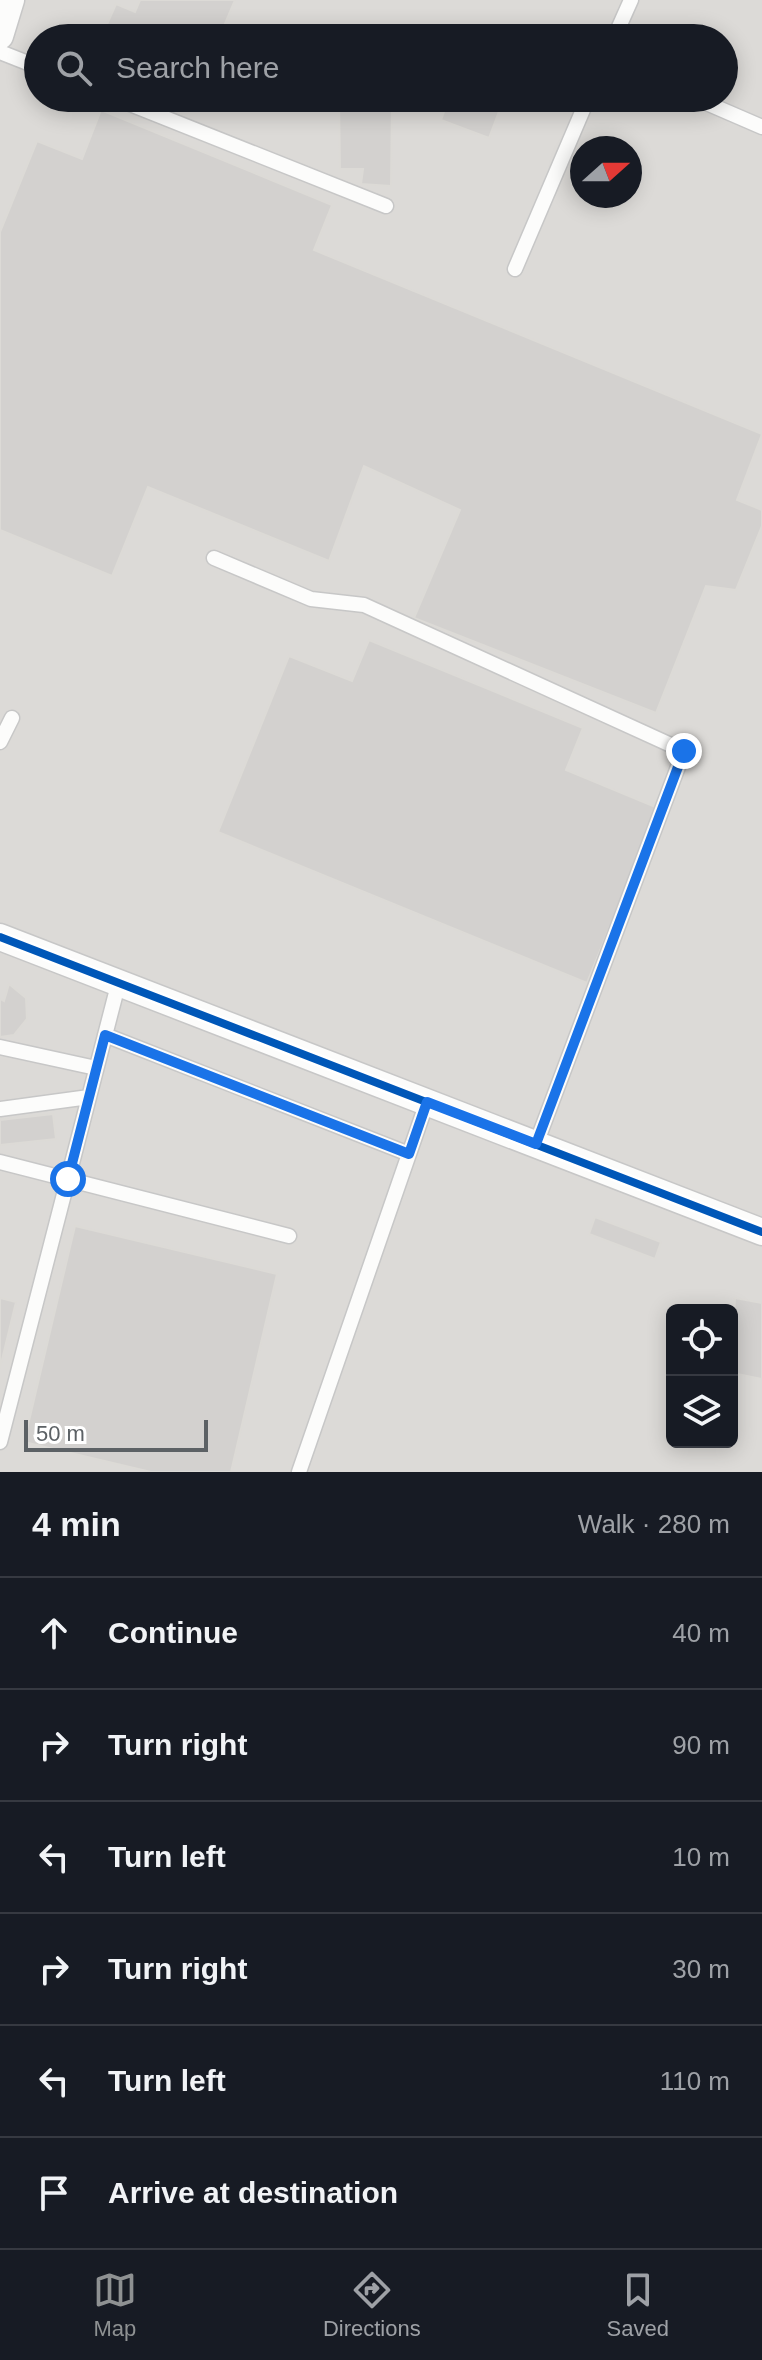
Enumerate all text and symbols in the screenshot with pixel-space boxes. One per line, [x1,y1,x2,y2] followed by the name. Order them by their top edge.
[24,24,738,112] search box
[52,46,96,90] icon: search
[116,51,279,84] text: Search here
[570,136,642,208] north arrow
[666,733,702,769] route end
[50,1161,86,1197] route start
[666,1304,738,1448] map controls
[666,1304,738,1376] button: locate
[666,1376,738,1448] button: layers
[24,1416,208,1452] scale bar
[36,1421,85,1446] text: 50 m
[32,1505,121,1543] text: 4 min
[578,1509,730,1539] text: Walk · 280 m
[32,1611,76,1655] icon: ahead
[108,1616,238,1649] text: Continue
[672,1618,730,1648] text: 40 m
[32,1723,76,1767] icon: right
[108,1728,247,1761] text: Turn right
[672,1730,730,1760] text: 90 m
[32,1835,76,1879] icon: left
[108,1840,226,1873] text: Turn left
[672,1842,730,1872] text: 10 m
[32,1947,76,1991] icon: right
[108,1952,247,1985] text: Turn right
[672,1954,730,1984] text: 30 m
[32,2059,76,2103] icon: left
[108,2064,226,2097] text: Turn left
[660,2066,730,2096] text: 110 m
[32,2171,76,2215] icon: arrive
[108,2176,398,2209] text: Arrive at destination
[93,2268,137,2342] tab: Map
[323,2268,421,2342] tab: Directions
[607,2268,669,2342] tab: Saved

